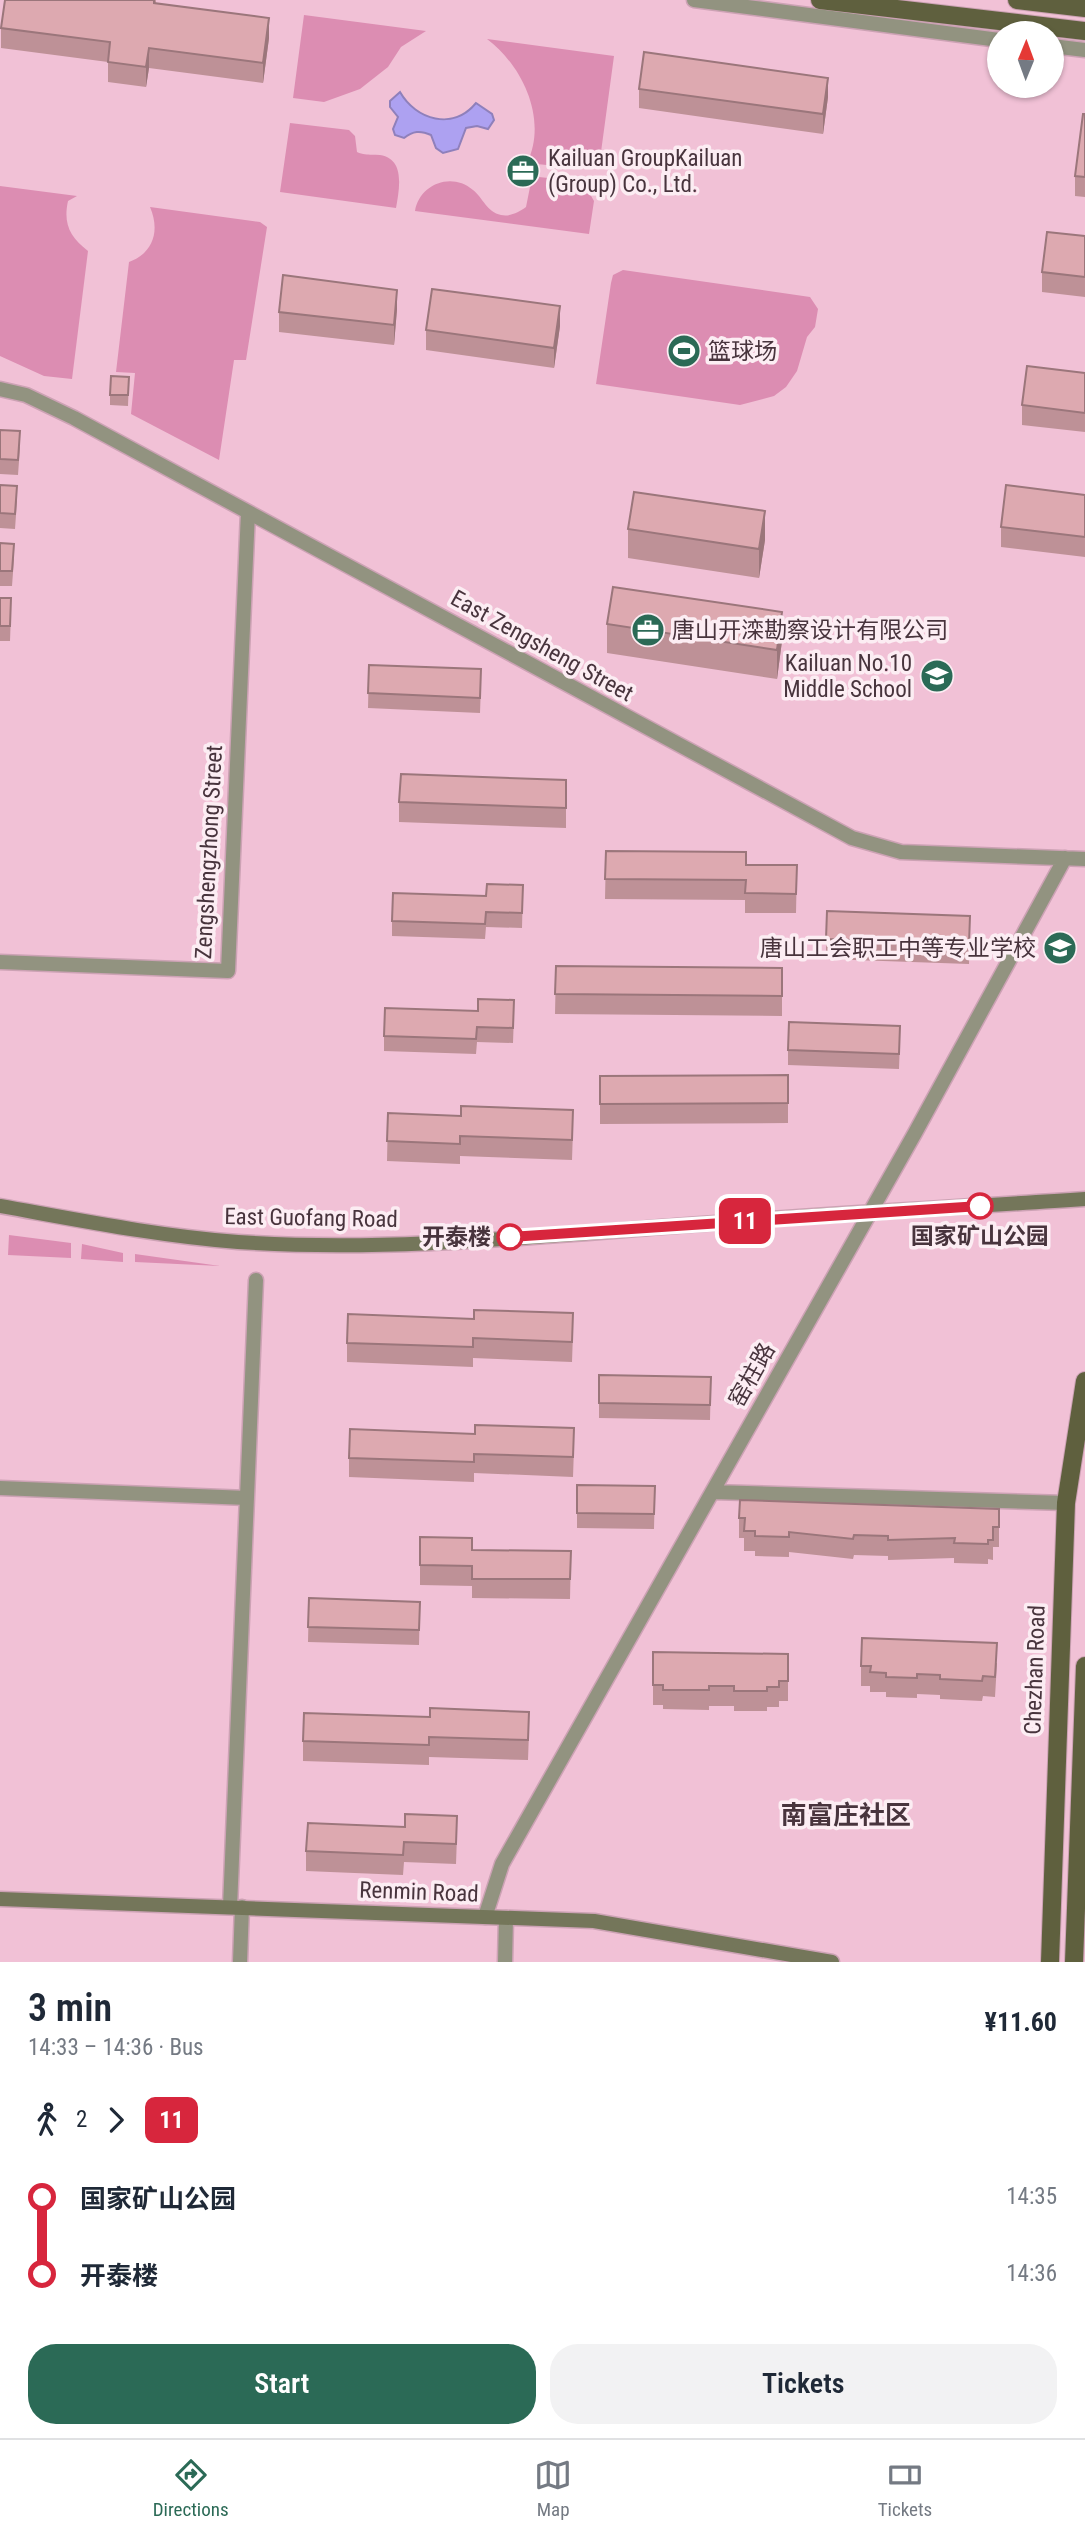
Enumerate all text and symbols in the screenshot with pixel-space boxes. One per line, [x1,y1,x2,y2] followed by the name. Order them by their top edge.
[987,21,1064,98] north arrow
[987,21,1064,98] map controls
[548,145,742,198] place label: Kailuan GroupKailuan (Group) Co., Ltd.
[504,152,542,190] office icon: Kailuan GroupKailuan (Group) Co., Ltd.
[665,332,703,370] sports icon: 篮球场
[708,338,777,365] place label: 篮球场
[446,585,638,707] street label: East Zengsheng Street
[629,611,667,649] office icon: 唐山开滦勘察设计有限公司
[672,617,948,644] place label: 唐山开滦勘察设计有限公司
[783,650,912,703] place label: Kailuan No.10 Middle School
[918,657,956,695] school or university icon: Kailuan No.10 Middle School
[190,744,228,960] street label: Zengshengzhong Street
[1041,929,1079,967] school or university icon: 唐山工会职工中等专业学校
[760,935,1036,962] place label: 唐山工会职工中等专业学校
[967,1193,993,1219] marker: 国家矿山公园
[714,1198,776,1244] line badge: 11
[224,1203,398,1233] street label: East Guofang Road
[733,1207,757,1235] text: 11
[911,1223,1049,1250] place label: 国家矿山公园
[422,1224,491,1251] place label: 开泰楼
[497,1224,523,1250] marker: 开泰楼
[723,1338,781,1412] street label: 窑柱路
[1019,1605,1051,1735] street label: Chezhan Road
[781,1800,911,1830] district label: 南富庄社区
[359,1876,479,1908] street label: Renmin Road
[28,1986,112,2030] text: 3 min
[985,2007,1057,2037] text: ¥11.60
[28,2034,204,2061] text: 14:33 – 14:36 · Bus
[28,2101,66,2139] icon: walk
[97,2101,135,2139] icon: forward
[76,2106,87,2133] text: 2
[159,2106,184,2134] text: 11
[1006,2183,1057,2210] text: 14:35
[80,2184,236,2214] text: 国家矿山公园
[1006,2260,1057,2287] text: 14:36
[80,2261,158,2291] text: 开泰楼
[28,2344,536,2424] button: Start
[550,2344,1057,2424] button: Tickets
[153,2456,229,2521] tab: Directions
[534,2456,572,2521] tab: Map
[878,2456,932,2521] tab: Tickets

